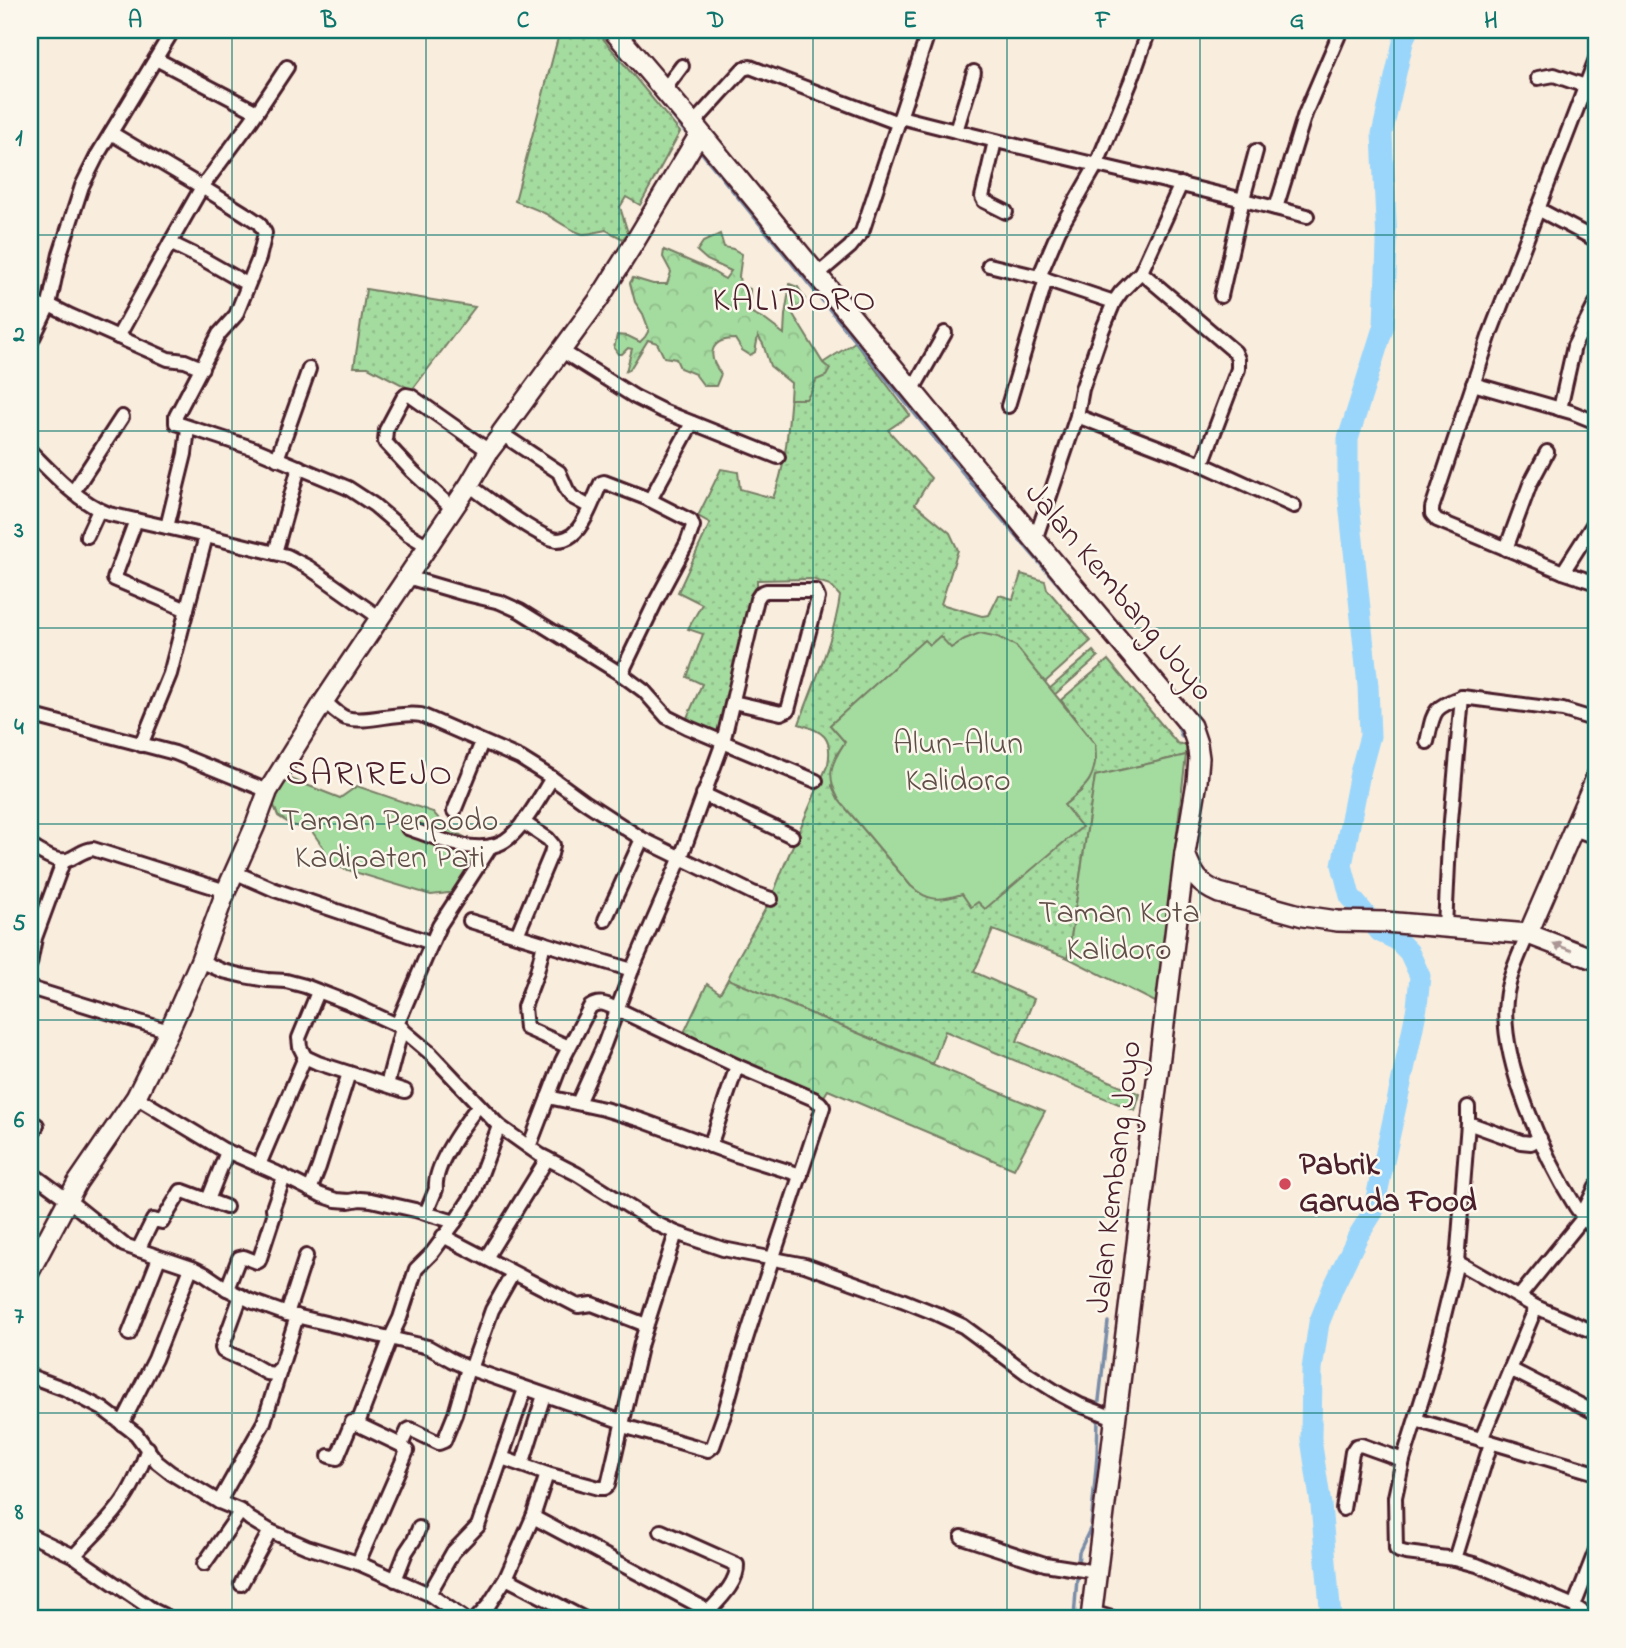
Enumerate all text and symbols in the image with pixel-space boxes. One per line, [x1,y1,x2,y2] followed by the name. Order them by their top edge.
[128,5,142,38] text: A
[320,5,337,38] text: B
[517,5,530,38] text: C
[707,5,724,38] text: D
[903,5,917,38] text: E
[1095,5,1111,38] text: F
[1290,5,1304,38] text: G
[1484,5,1498,38] text: H
[15,123,23,156] text: 1
[713,276,878,327] district label: KALIDORO
[12,319,25,352] text: 2
[1012,473,1224,713] street label: Jalan Kembang Joyo
[13,515,24,548] text: 3
[14,712,24,745] text: 4
[893,722,1023,806] park label: Alun-Alun Kalidoro
[286,750,454,801] district label: SARIREJO
[282,799,498,883] park label: Taman Penpodo Kadipaten Pati
[1038,891,1200,975] park label: Taman Kota Kalidoro
[12,908,26,941] text: 5
[1551,941,1572,952] one-way arrow
[1076,1038,1156,1316] street label: Jalan Kembang Joyo
[14,1105,25,1138] text: 6
[1299,1143,1477,1227] place label: Pabrik Garuda Food
[1277,1176,1293,1192] marker: Pabrik Garuda Food
[14,1301,24,1334] text: 7
[14,1497,24,1530] text: 8

